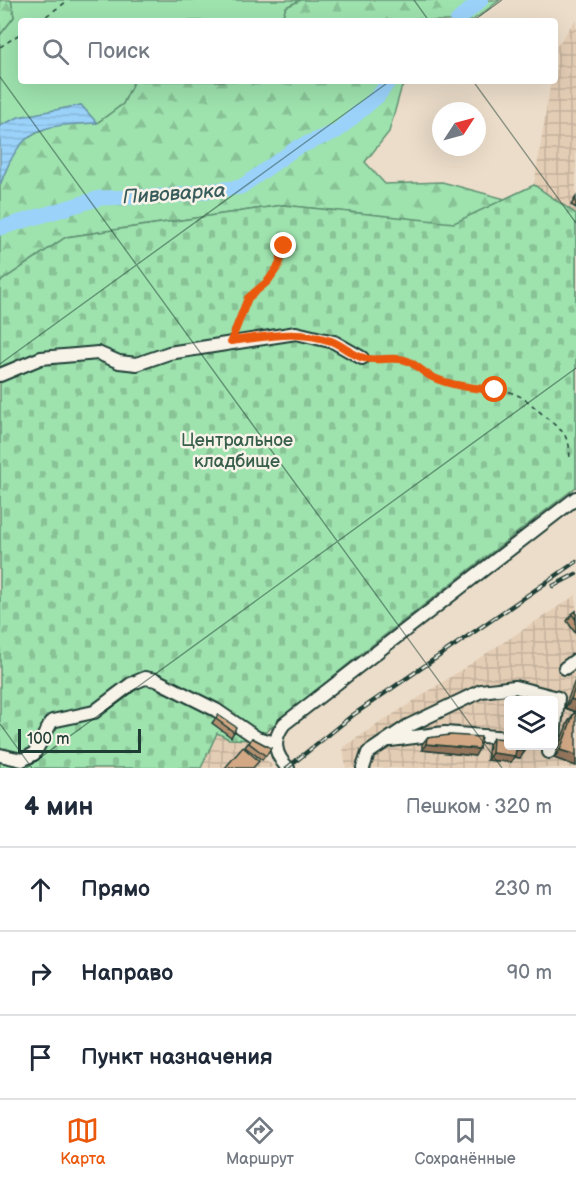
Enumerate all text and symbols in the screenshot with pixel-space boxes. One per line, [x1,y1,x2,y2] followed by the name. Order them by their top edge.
[18,18,558,84] search box
[39,35,72,68] icon: search
[87,38,150,65] text: Поиск
[432,102,486,156] north arrow
[122,178,226,210] water label: Пивоварка
[270,232,296,258] route end
[481,376,507,402] route start
[181,430,293,472] park label: Центральное кладбище
[504,696,558,750] map controls
[504,696,558,750] button: layers
[18,726,141,754] scale bar
[27,730,70,749] text: 100 m
[24,792,93,823] text: 4 мин
[406,795,552,819] text: Пешком · 320 m
[24,873,57,906] icon: ahead
[81,876,150,903] text: Прямо
[495,877,552,901] text: 230 m
[24,957,57,990] icon: right
[81,960,173,987] text: Направо
[507,961,552,985] text: 90 m
[24,1041,57,1074] icon: arrive
[81,1044,273,1071] text: Пункт назначения
[60,1114,105,1169] tab: Карта
[226,1114,294,1169] tab: Маршрут
[415,1114,516,1169] tab: Сохранённые

